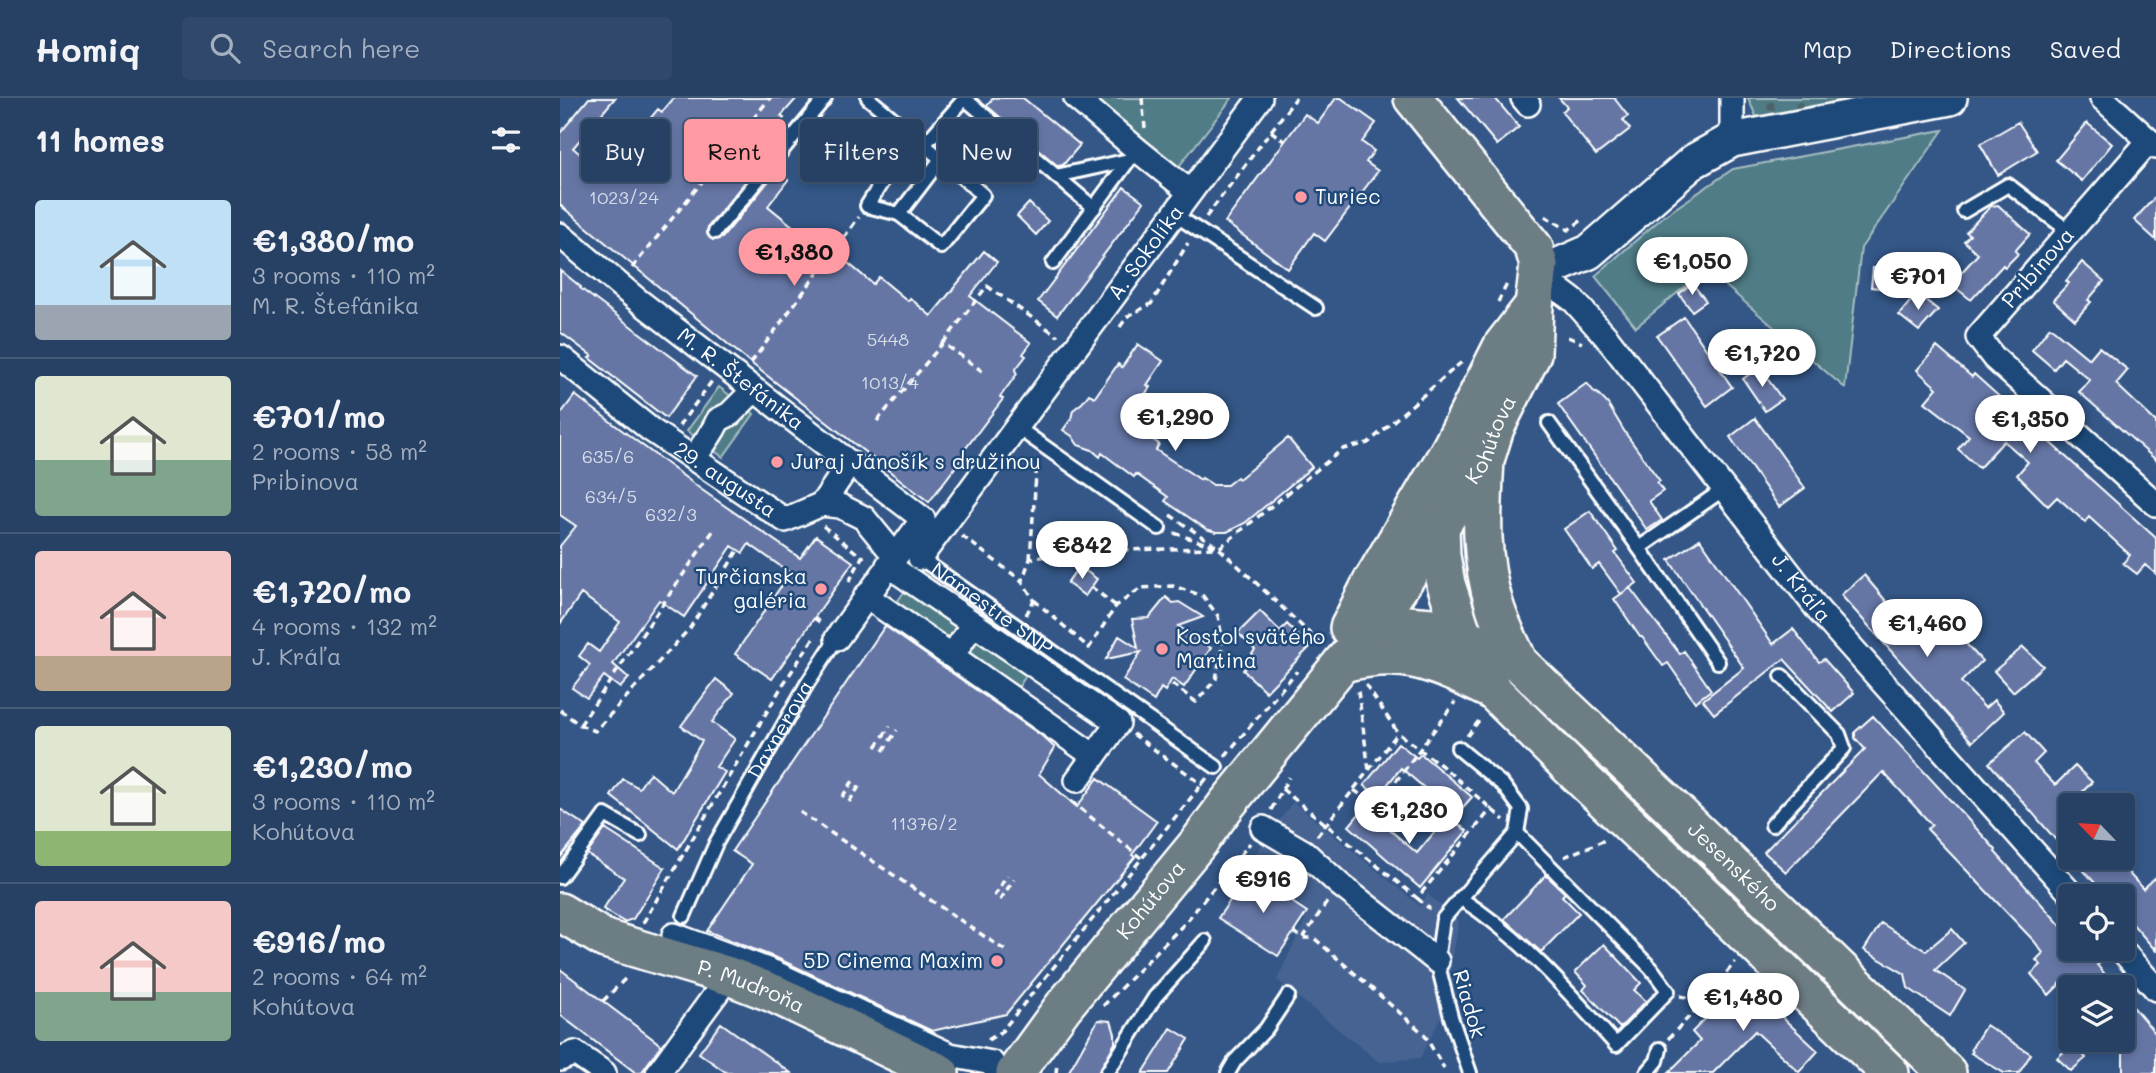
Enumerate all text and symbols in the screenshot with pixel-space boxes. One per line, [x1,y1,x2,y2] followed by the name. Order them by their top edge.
[182,17,672,80] search box
[35,27,140,70] text: Homiq
[206,29,244,67] icon: search
[262,31,420,65] text: Search here
[1803,33,1852,64] text: Map
[1890,33,2012,64] text: Directions
[2050,33,2121,64] text: Saved
[581,119,670,182] chip: Buy
[684,119,786,182] chip: Rent
[800,119,924,182] chip: Filters
[938,119,1037,182] chip: New
[35,120,165,160] text: 11 homes
[487,121,525,159] icon: filters
[1315,182,1381,209] place label: Turiec
[589,185,659,209] house number: 1023/24
[1293,189,1309,205] marker: Turiec
[1101,199,1189,304] street label: A. Sokolíka
[252,220,414,260] text: €1,380/mo
[1995,221,2079,313] street label: Pribinova
[91,228,175,312] icon: home
[737,228,851,288] pin: €1,380
[755,236,833,266] text: €1,380
[1635,238,1749,297] pin: €1,050
[1653,245,1731,275] text: €1,050
[1877,252,1959,312] pin: €701
[252,260,435,290] text: 3 rooms · 110 m²
[1890,260,1946,290] text: €701
[252,290,419,320] text: M. R. Štefánika
[673,321,810,435] street label: M. R. Štefánika
[867,327,909,351] house number: 5448
[1705,330,1819,389] pin: €1,720
[1724,337,1800,367] text: €1,720
[861,370,919,394] house number: 1013/4
[1458,390,1521,489] street label: Kohútova
[1118,394,1232,453] pin: €1,290
[252,396,385,436] text: €701/mo
[1973,396,2087,455] pin: €1,350
[1136,401,1214,431] text: €1,290
[1991,403,2069,433] text: €1,350
[91,404,175,488] icon: home
[670,434,782,523] street label: 29. augusta
[252,436,427,466] text: 2 rooms · 58 m²
[582,444,634,468] house number: 635/6
[791,447,1041,474] place label: Juraj Jánošík s družinou
[769,454,785,470] marker: Juraj Jánošík s družinou
[252,466,359,496] text: Pribinova
[585,484,637,508] house number: 634/5
[645,502,697,526] house number: 632/3
[1041,522,1123,581] pin: €842
[1052,529,1112,559] text: €842
[1767,546,1838,628] street label: J. Kráľa
[926,555,1060,660] street label: Námestie SNP
[695,562,807,613] place label: Turčianska galéria
[252,571,411,611] text: €1,720/mo
[91,579,175,663] icon: home
[813,581,829,597] marker: Turčianska galéria
[1870,600,1984,659] pin: €1,460
[1887,607,1967,637] text: €1,460
[252,611,437,641] text: 4 rooms · 132 m²
[1176,622,1325,673] place label: Kostol svätého Martina
[252,641,341,671] text: J. Kráľa
[1154,641,1170,657] marker: Kostol svätého Martina
[740,675,818,784] street label: Daxnerova
[252,746,412,786] text: €1,230/mo
[91,754,175,838] icon: home
[252,786,435,816] text: 3 rooms · 110 m²
[1352,786,1466,846] pin: €1,230
[2058,793,2135,870] north arrow
[2058,793,2135,1052] map controls
[1370,794,1448,824] text: €1,230
[891,811,958,835] house number: 11376/2
[1683,815,1787,917] street label: Jesenského
[252,816,355,846] text: Kohútova
[1109,854,1190,944] street label: Kohútova
[1222,856,1304,915] pin: €916
[1235,863,1291,893] text: €916
[2058,884,2135,961] button: locate
[252,921,385,961] text: €916/mo
[91,929,175,1013] icon: home
[803,946,983,973] place label: 5D Cinema Maxim
[695,952,810,1018] street label: P. Mudroňa
[989,953,1005,969] marker: 5D Cinema Maxim
[252,961,427,991] text: 2 rooms · 64 m²
[1448,966,1493,1041] street label: Riadok
[1686,974,1800,1033] pin: €1,480
[2058,975,2135,1052] button: layers
[1703,981,1783,1011] text: €1,480
[252,991,355,1021] text: Kohútova

